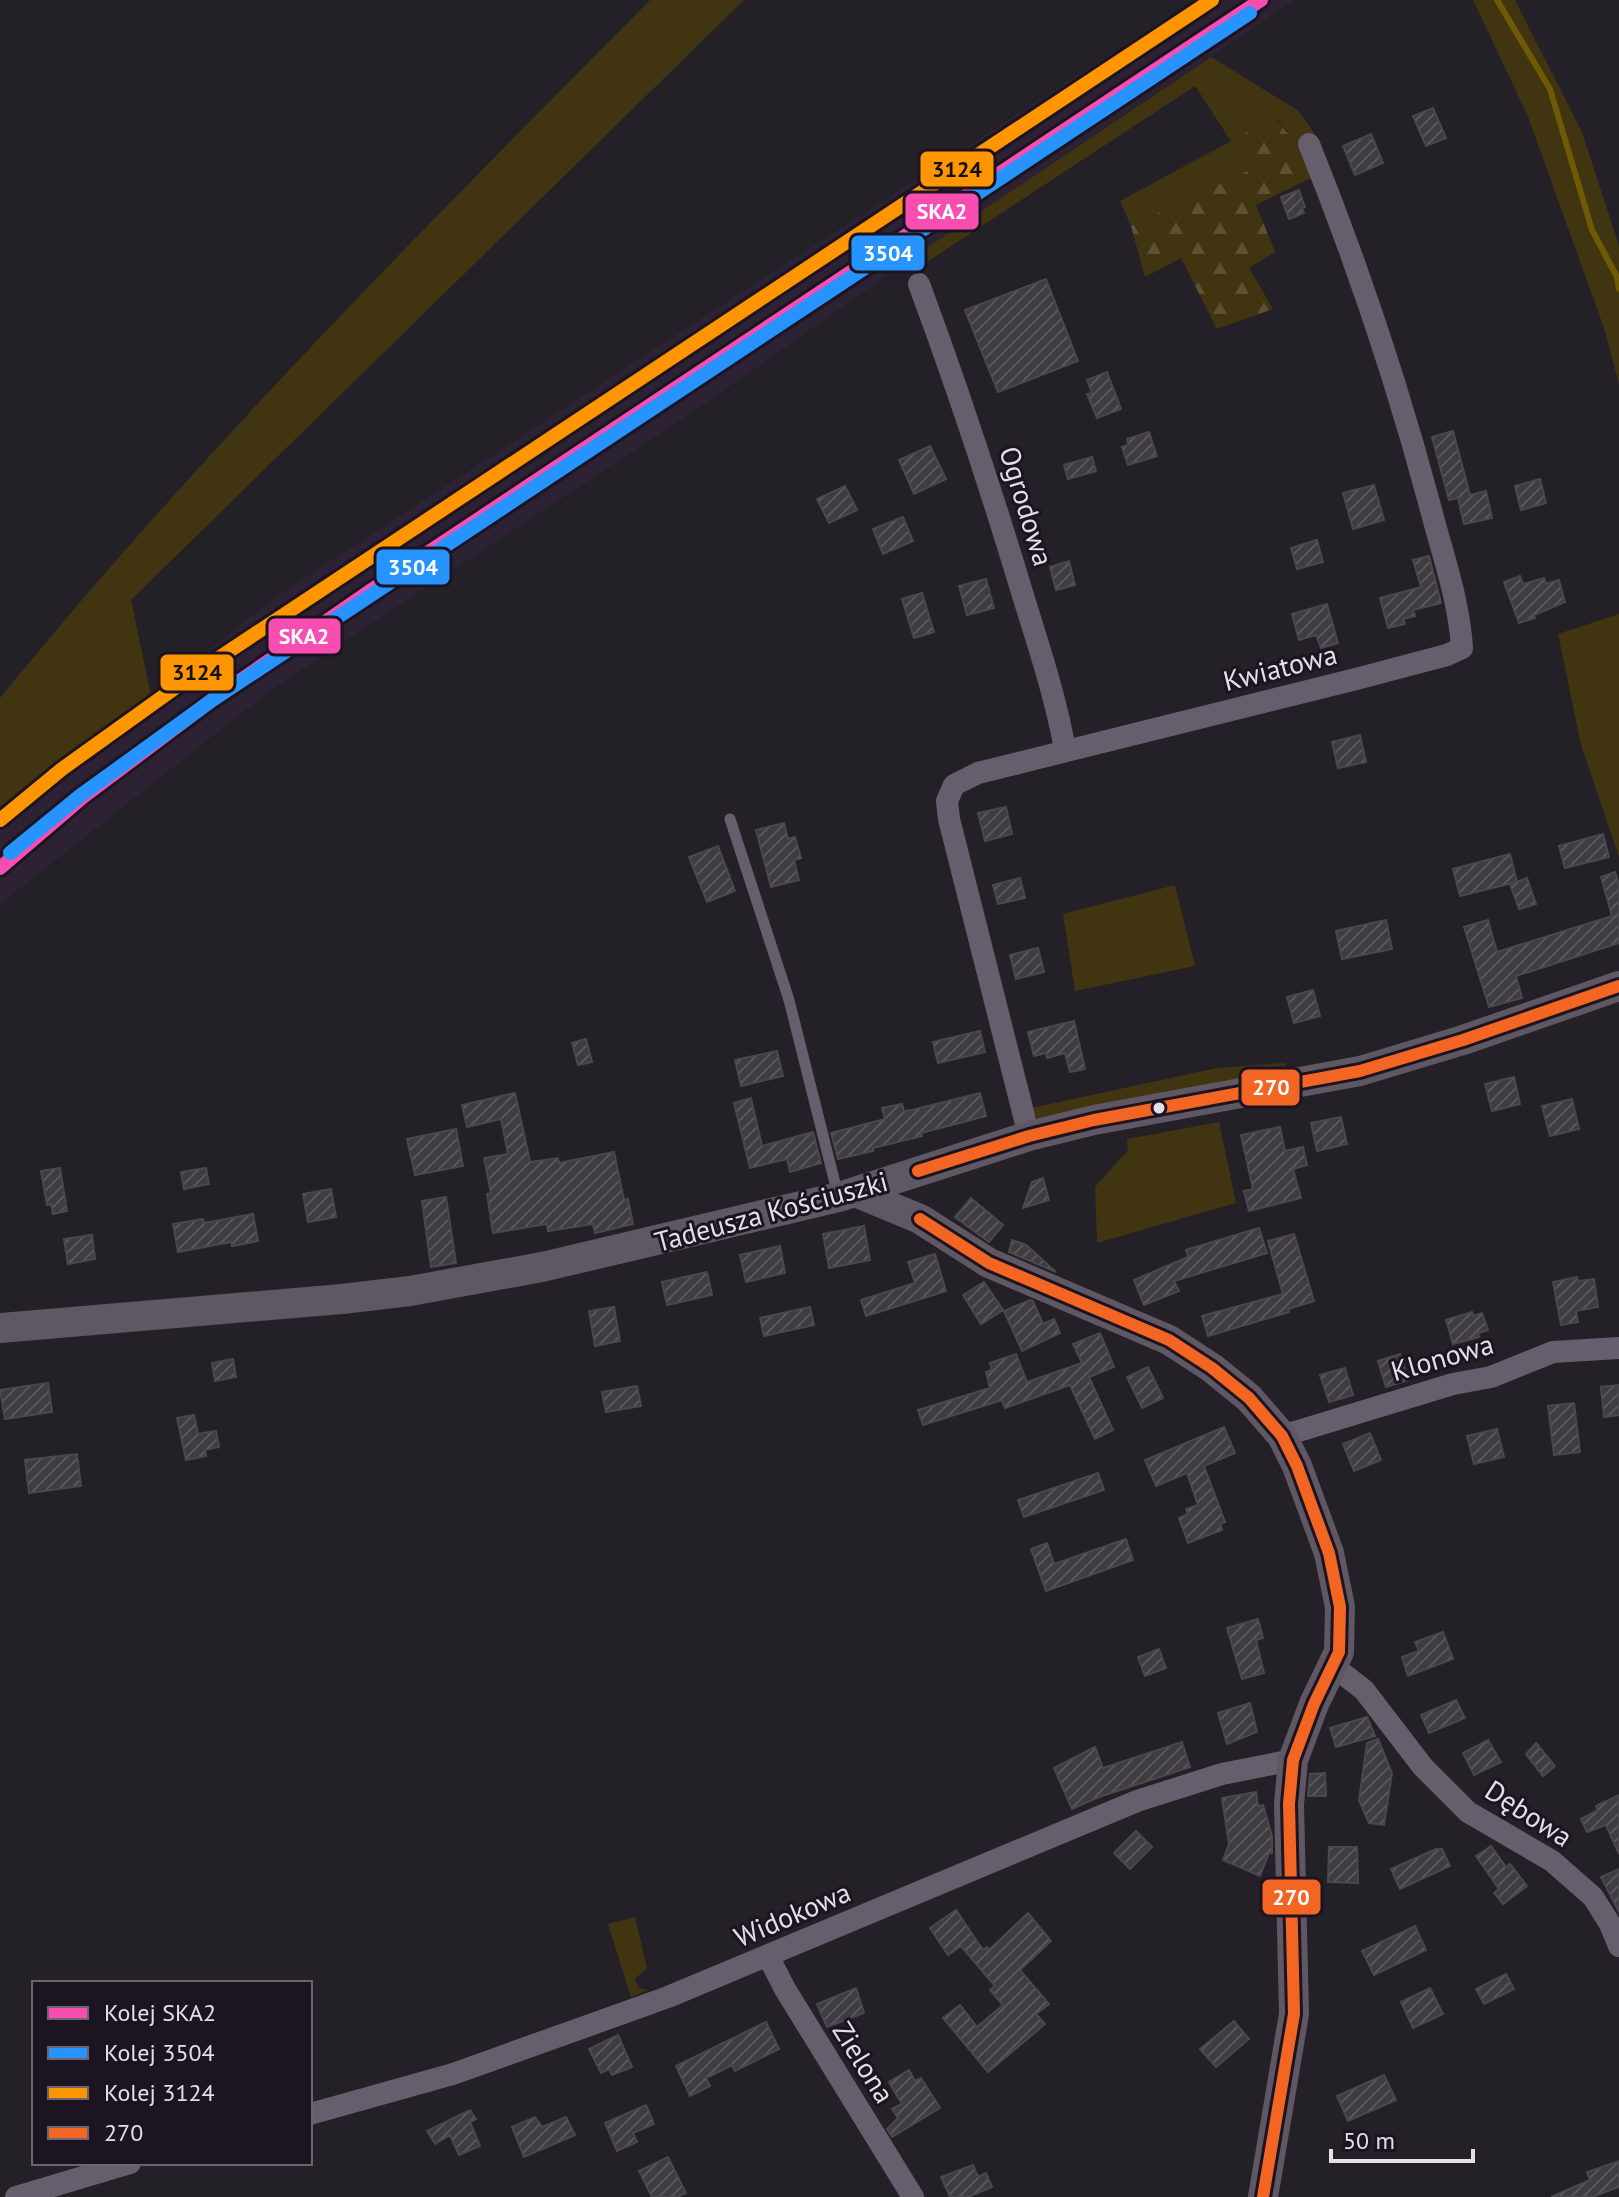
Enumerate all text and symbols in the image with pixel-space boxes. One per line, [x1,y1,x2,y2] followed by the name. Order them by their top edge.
[919,150,995,188] line badge: 3124
[932,155,982,183] text: 3124
[904,192,980,231] line badge: SKA2
[917,197,967,225] text: SKA2
[850,234,926,272] line badge: 3504
[863,239,913,267] text: 3504
[991,442,1063,570] street label: Ogrodowa
[375,548,451,586] line badge: 3504
[388,553,438,581] text: 3504
[267,617,342,655] line badge: SKA2
[279,622,329,650] text: SKA2
[1219,635,1341,699] street label: Kwiatowa
[159,653,235,692] line badge: 3124
[172,658,222,686] text: 3124
[1240,1068,1301,1107] line badge: 270
[1252,1073,1290,1101] text: 270
[1151,1100,1167,1116] unlabelled marker
[651,1162,891,1260] street label: Tadeusza Kościuszki
[1387,1325,1497,1389] street label: Klonowa
[1478,1771,1580,1855] street label: Dębowa
[728,1873,856,1955] street label: Widokowa
[1261,1878,1322,1916] line badge: 270
[1272,1883,1310,1911] text: 270
[32,1981,312,2165] legend
[104,1997,216,2028] text: Kolej SKA2
[825,2014,903,2110] street label: Zielona
[104,2037,215,2068] text: Kolej 3504
[104,2077,215,2108] text: Kolej 3124
[1331,2113,1473,2163] scale bar
[104,2117,143,2148] text: 270
[1343,2125,1395,2156] text: 50 m

